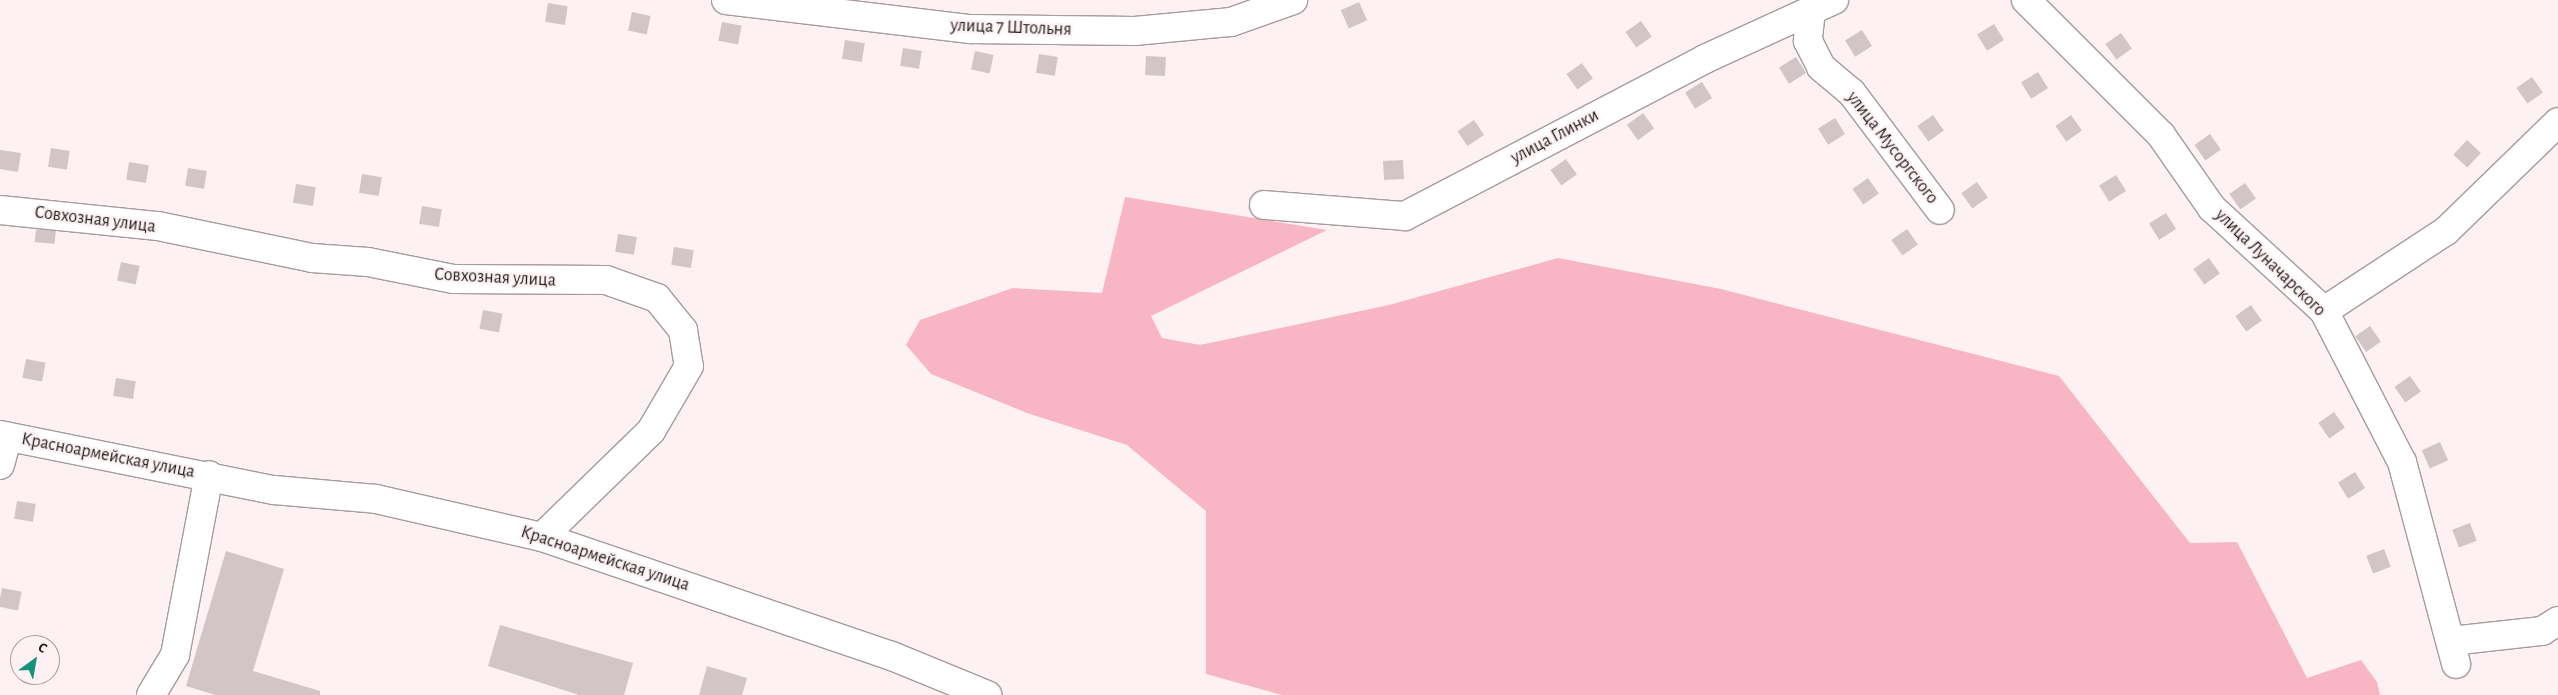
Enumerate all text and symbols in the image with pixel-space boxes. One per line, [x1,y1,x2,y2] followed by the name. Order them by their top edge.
[950,15,1072,41] street label: улица 7 Штольня
[1841,88,1943,208] street label: улица Мусоргского
[1507,105,1603,169] street label: улица Глинки
[33,202,157,238] street label: Совхозная улица
[2210,205,2330,321] street label: улица Луначарского
[434,264,556,292] street label: Совхозная улица
[19,429,197,483] street label: Красноармейская улица
[518,521,692,597] street label: Красноармейская улица
[10,635,60,685] north arrow
[35,640,49,656] text: С

